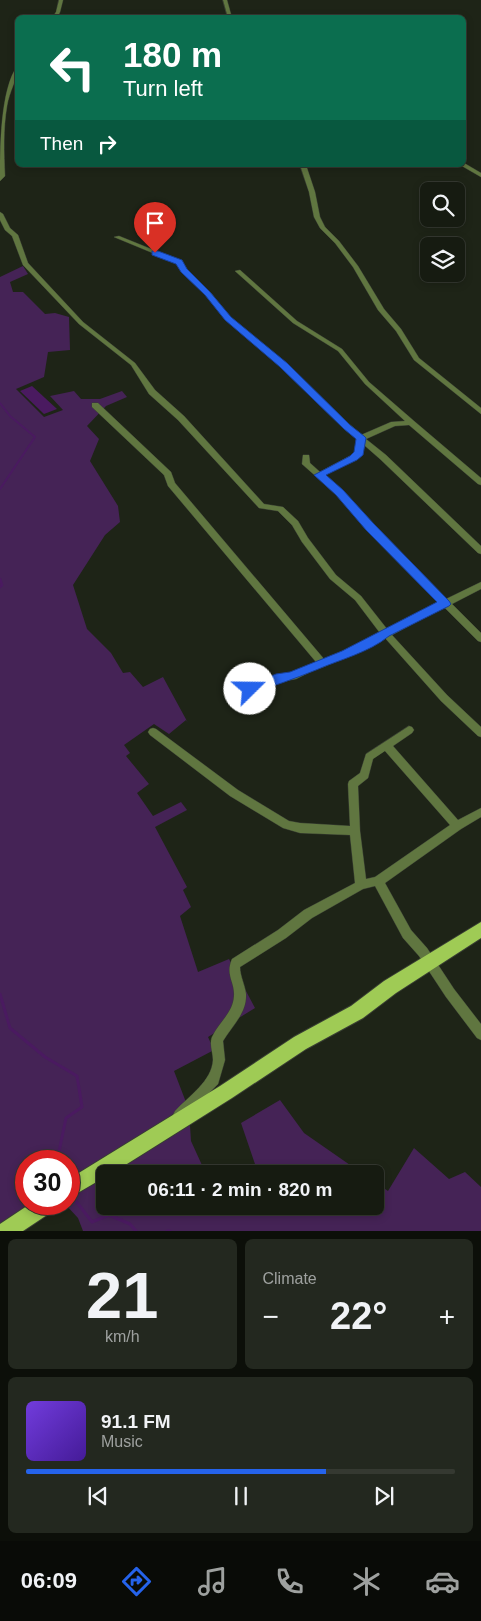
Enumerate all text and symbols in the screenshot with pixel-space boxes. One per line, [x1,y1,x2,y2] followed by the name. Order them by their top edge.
[40,35,105,100] icon: left
[123,35,222,74] text: 180 m
[123,76,203,101] text: Turn left
[93,130,121,158] icon: right
[40,133,83,154] text: Then
[420,182,465,282] map controls
[420,182,465,227] button: search
[134,202,176,253] pin
[141,209,169,237] icon: arrive
[420,237,465,282] button: layers
[223,662,275,714] position arrow
[15,1150,80,1215] speed limit sign: 30
[148,1179,332,1200] text: 06:11 · 2 min · 820 m
[86,1259,158,1332] text: 21
[263,1270,317,1287] text: Climate
[330,1295,387,1337] text: 22°
[263,1301,279,1332] text: −
[439,1301,455,1332] text: +
[105,1328,140,1345] text: km/h
[101,1411,171,1432] text: 91.1 FM
[101,1433,143,1450] text: Music
[84,1482,112,1510] icon: previous
[227,1482,255,1510] icon: pause
[370,1482,398,1510] icon: next
[119,1564,154,1599] icon: directions
[195,1564,230,1599] icon: music
[272,1564,307,1599] icon: phone
[349,1564,384,1599] icon: climate
[425,1564,460,1599] icon: car
[21,1568,77,1593] text: 06:09

